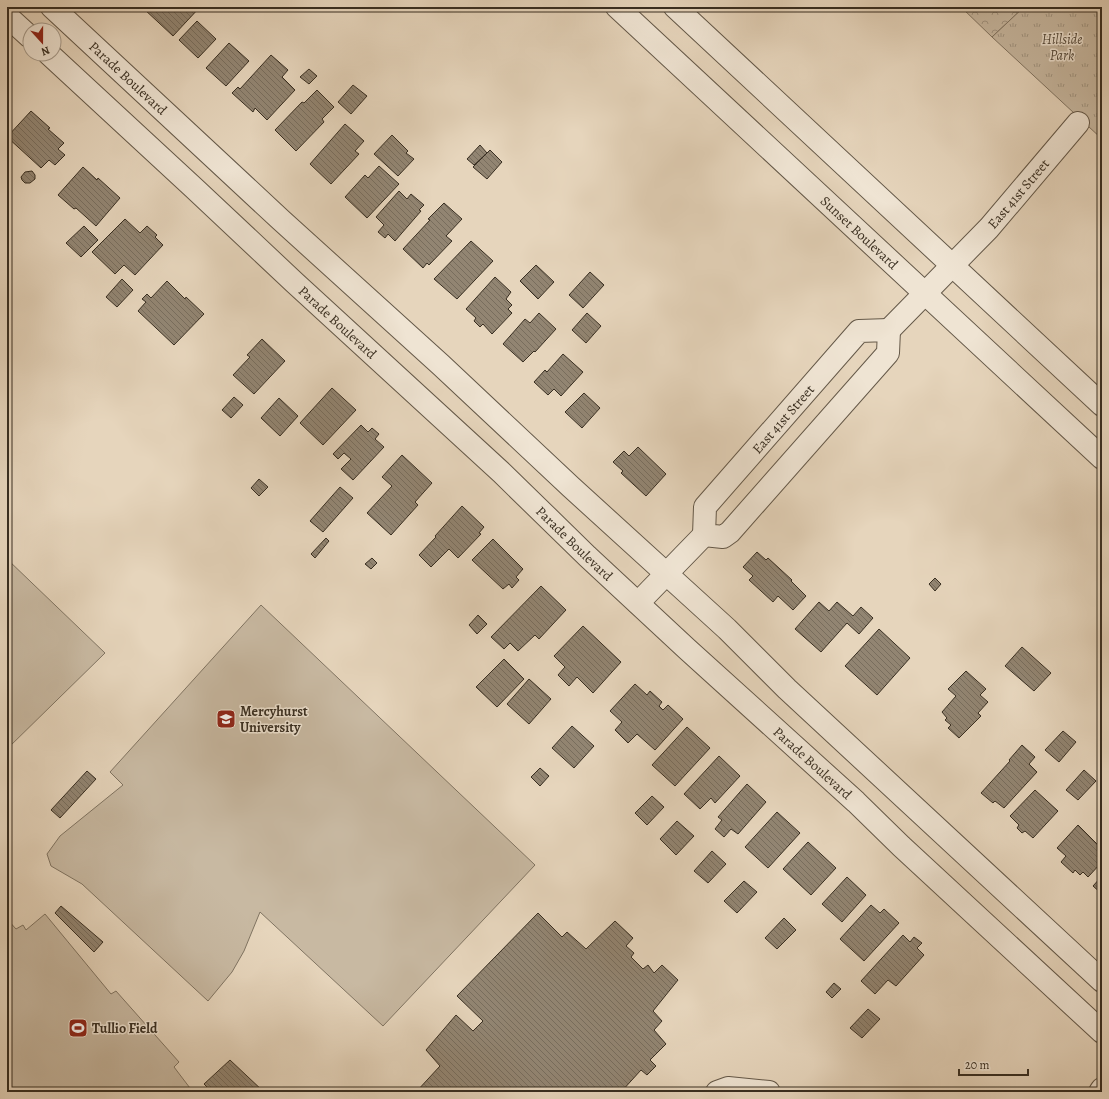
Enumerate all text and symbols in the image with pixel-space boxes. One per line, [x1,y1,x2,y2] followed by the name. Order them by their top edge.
[22,22,62,62] north arrow
[1042,30,1082,65] park label: Hillside Park
[85,37,171,120] street label: Parade Boulevard
[39,42,52,59] text: N
[983,155,1054,233] street label: East 41st Street
[816,192,902,274] street label: Sunset Boulevard
[294,282,381,364] street label: Parade Boulevard
[748,380,819,458] street label: East 41st Street
[531,502,617,586] street label: Parade Boulevard
[240,702,308,737] place label: Mercyhurst University
[215,708,237,730] school or university icon: Mercyhurst University
[769,723,856,804] street label: Parade Boulevard
[67,1017,89,1039] sports icon: Tullio Field
[92,1019,158,1038] place label: Tullio Field
[959,1051,1028,1077] scale bar
[965,1057,989,1073] text: 20 m

